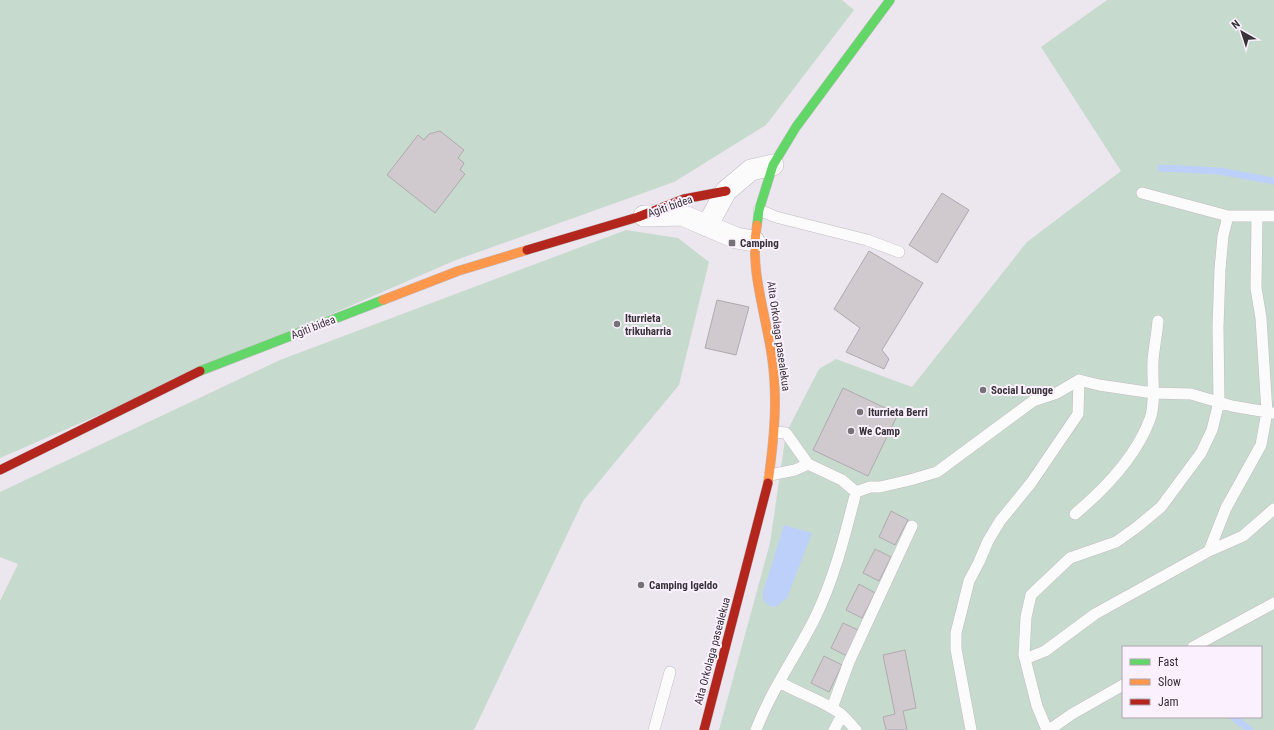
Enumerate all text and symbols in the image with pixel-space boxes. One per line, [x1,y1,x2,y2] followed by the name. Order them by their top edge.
[1222,12,1262,52] north arrow
[1229,17,1243,32] text: N
[646,193,694,220] street label: Agiti bidea
[740,237,779,250] place label: Camping
[727,238,737,248] marker: Camping
[764,280,793,392] street label: Aita Orkolaga pasealekua
[625,312,671,338] place label: Iturrieta trikuharria
[289,313,337,342] street label: Agiti bidea
[612,319,622,329] marker: Iturrieta trikuharria
[991,384,1053,397] place label: Social Lounge
[978,385,988,395] marker: Social Lounge
[868,406,928,419] place label: Iturrieta Berri
[855,407,865,417] marker: Iturrieta Berri
[859,425,900,438] place label: We Camp
[846,426,856,436] marker: We Camp
[649,579,718,592] place label: Camping Igeldo
[636,580,646,590] marker: Camping Igeldo
[692,596,733,706] street label: Aita Orkolaga pasealekua
[1122,646,1262,718] legend
[1158,655,1179,669] text: Fast
[1158,675,1181,689] text: Slow
[1158,695,1179,709] text: Jam

